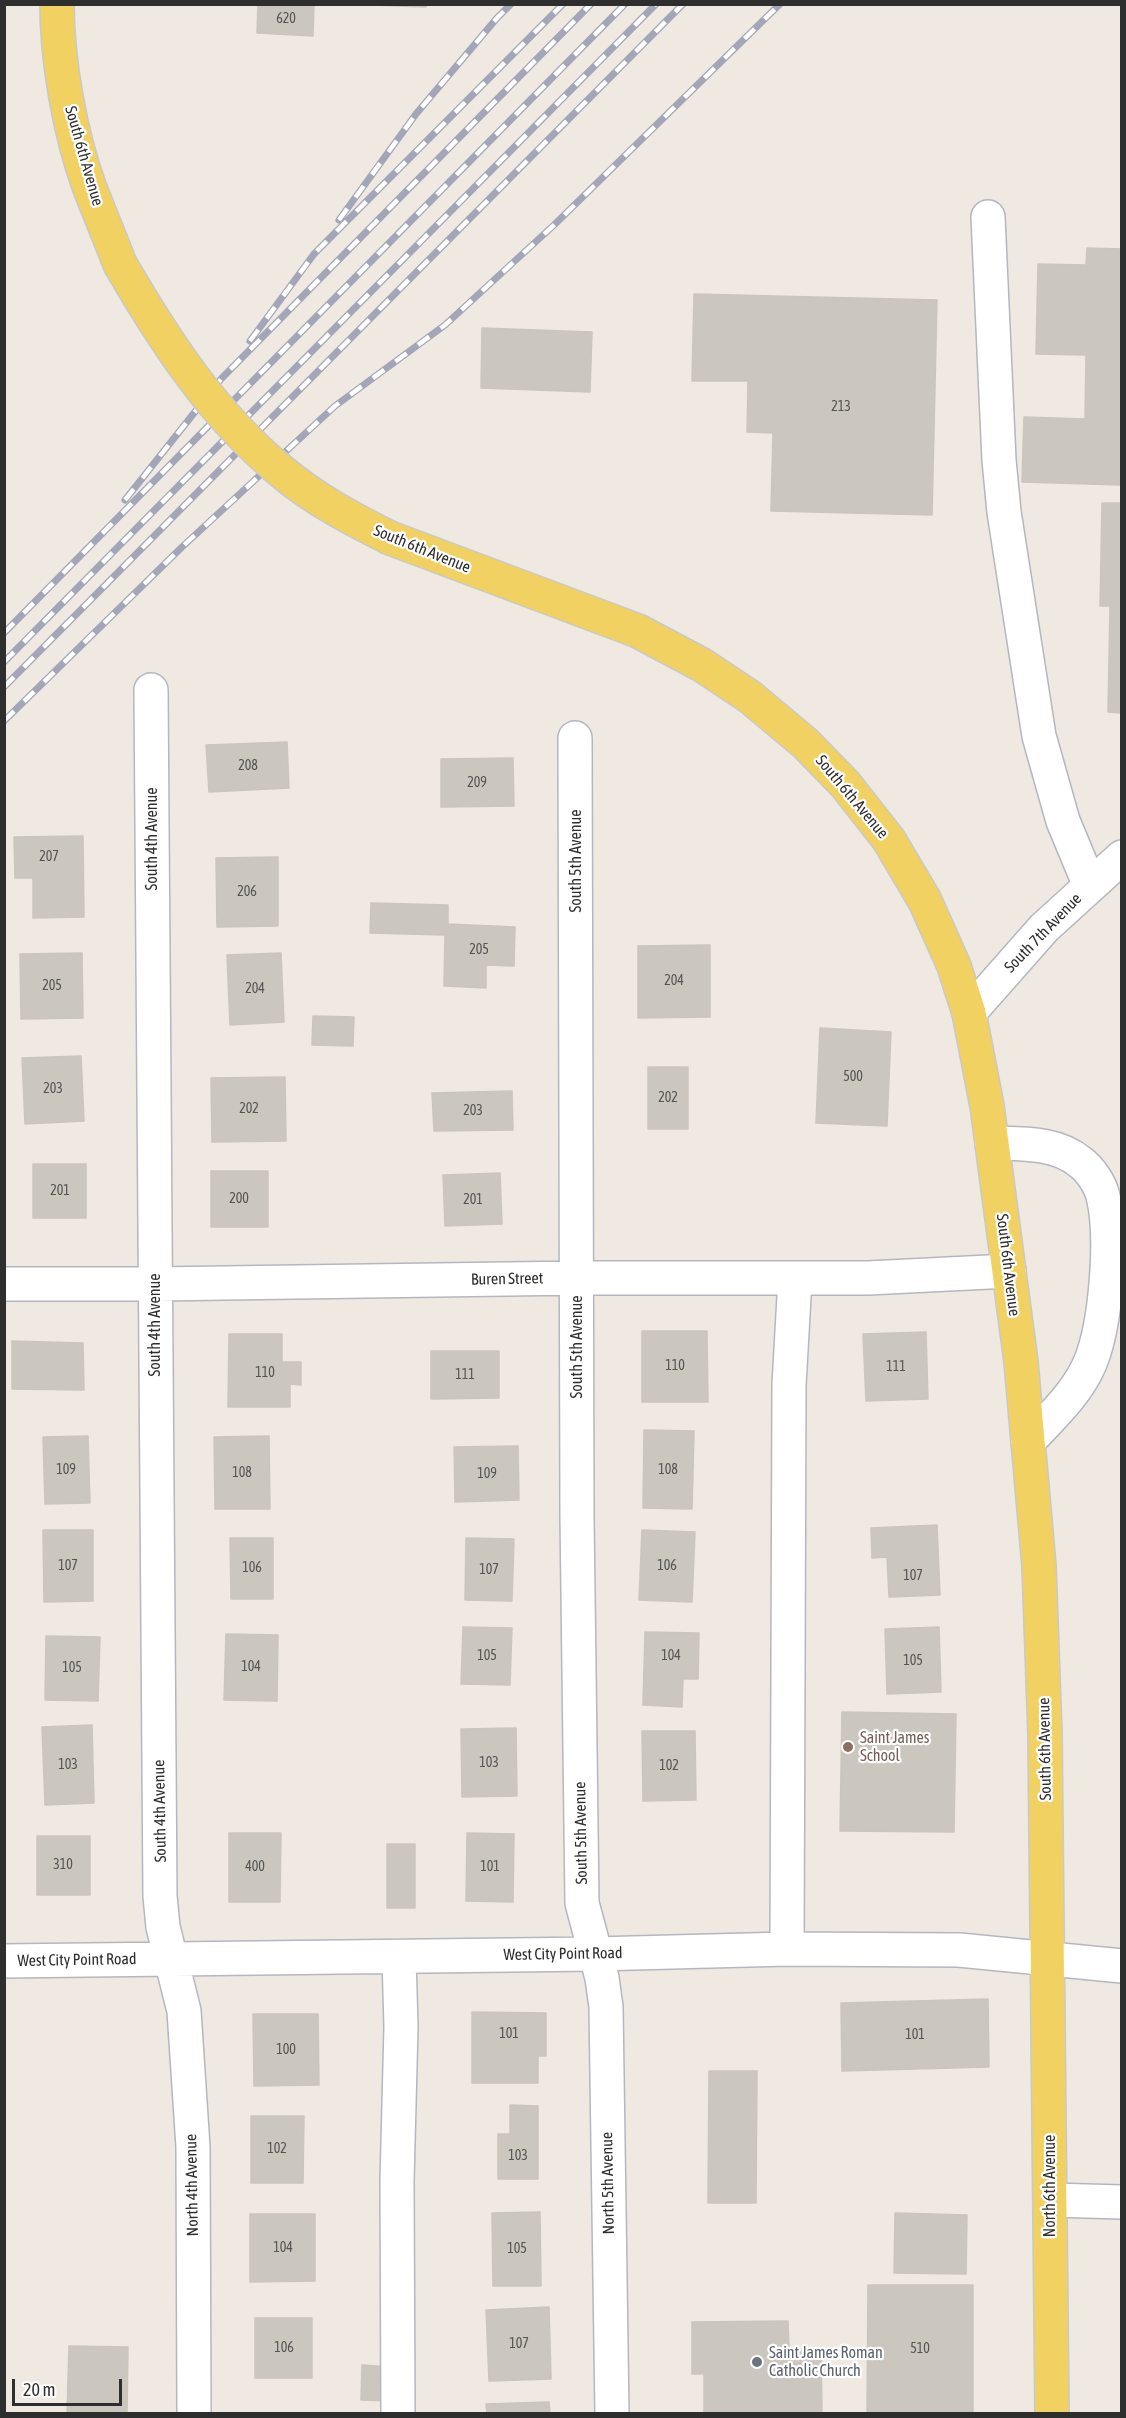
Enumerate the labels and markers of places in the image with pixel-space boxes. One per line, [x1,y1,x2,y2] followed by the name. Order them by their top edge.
[860,1728,929,1766] place label: Saint James School
[841,1740,855,1754] marker: Saint James School
[769,2343,883,2381] place label: Saint James Roman Catholic Church
[750,2355,764,2369] marker: Saint James Roman Catholic Church

